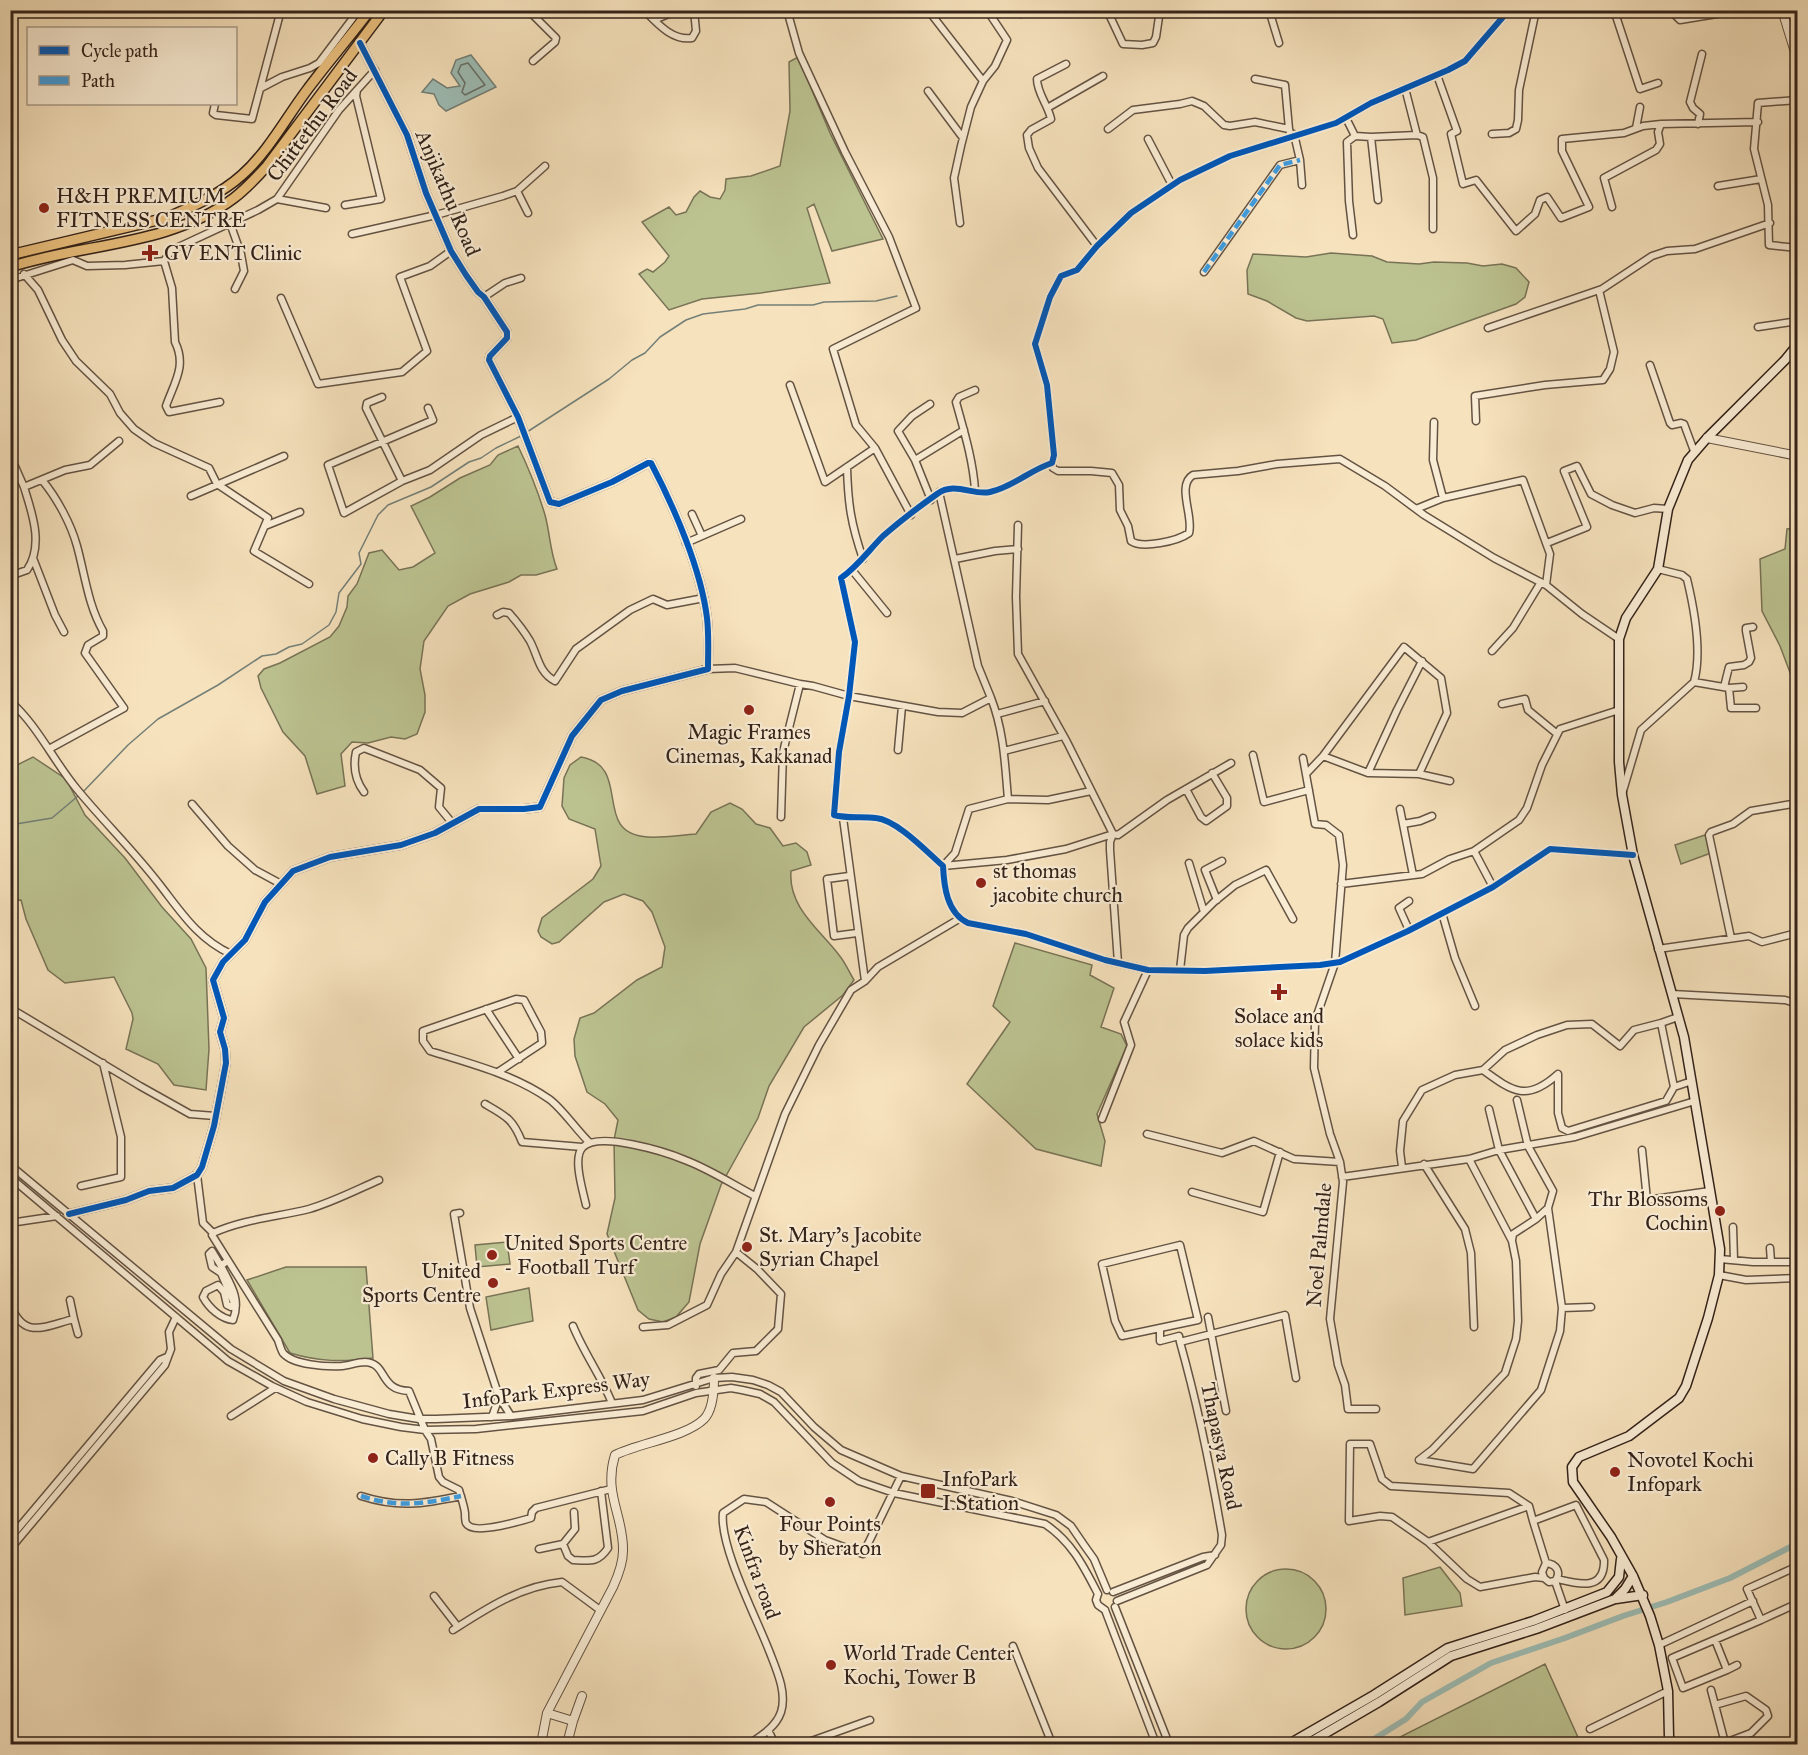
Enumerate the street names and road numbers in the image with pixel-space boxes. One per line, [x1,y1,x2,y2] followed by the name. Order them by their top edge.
[261,63,363,187] street label: Chittethu Road
[409,125,486,260] street label: Anjikathu Road
[1301,1182,1337,1308] street label: Noel Palmdale
[461,1365,652,1414] street label: InfoPark Express Way
[1195,1380,1247,1513] street label: Thapasya Road
[728,1521,786,1623] street label: Kinfra road

